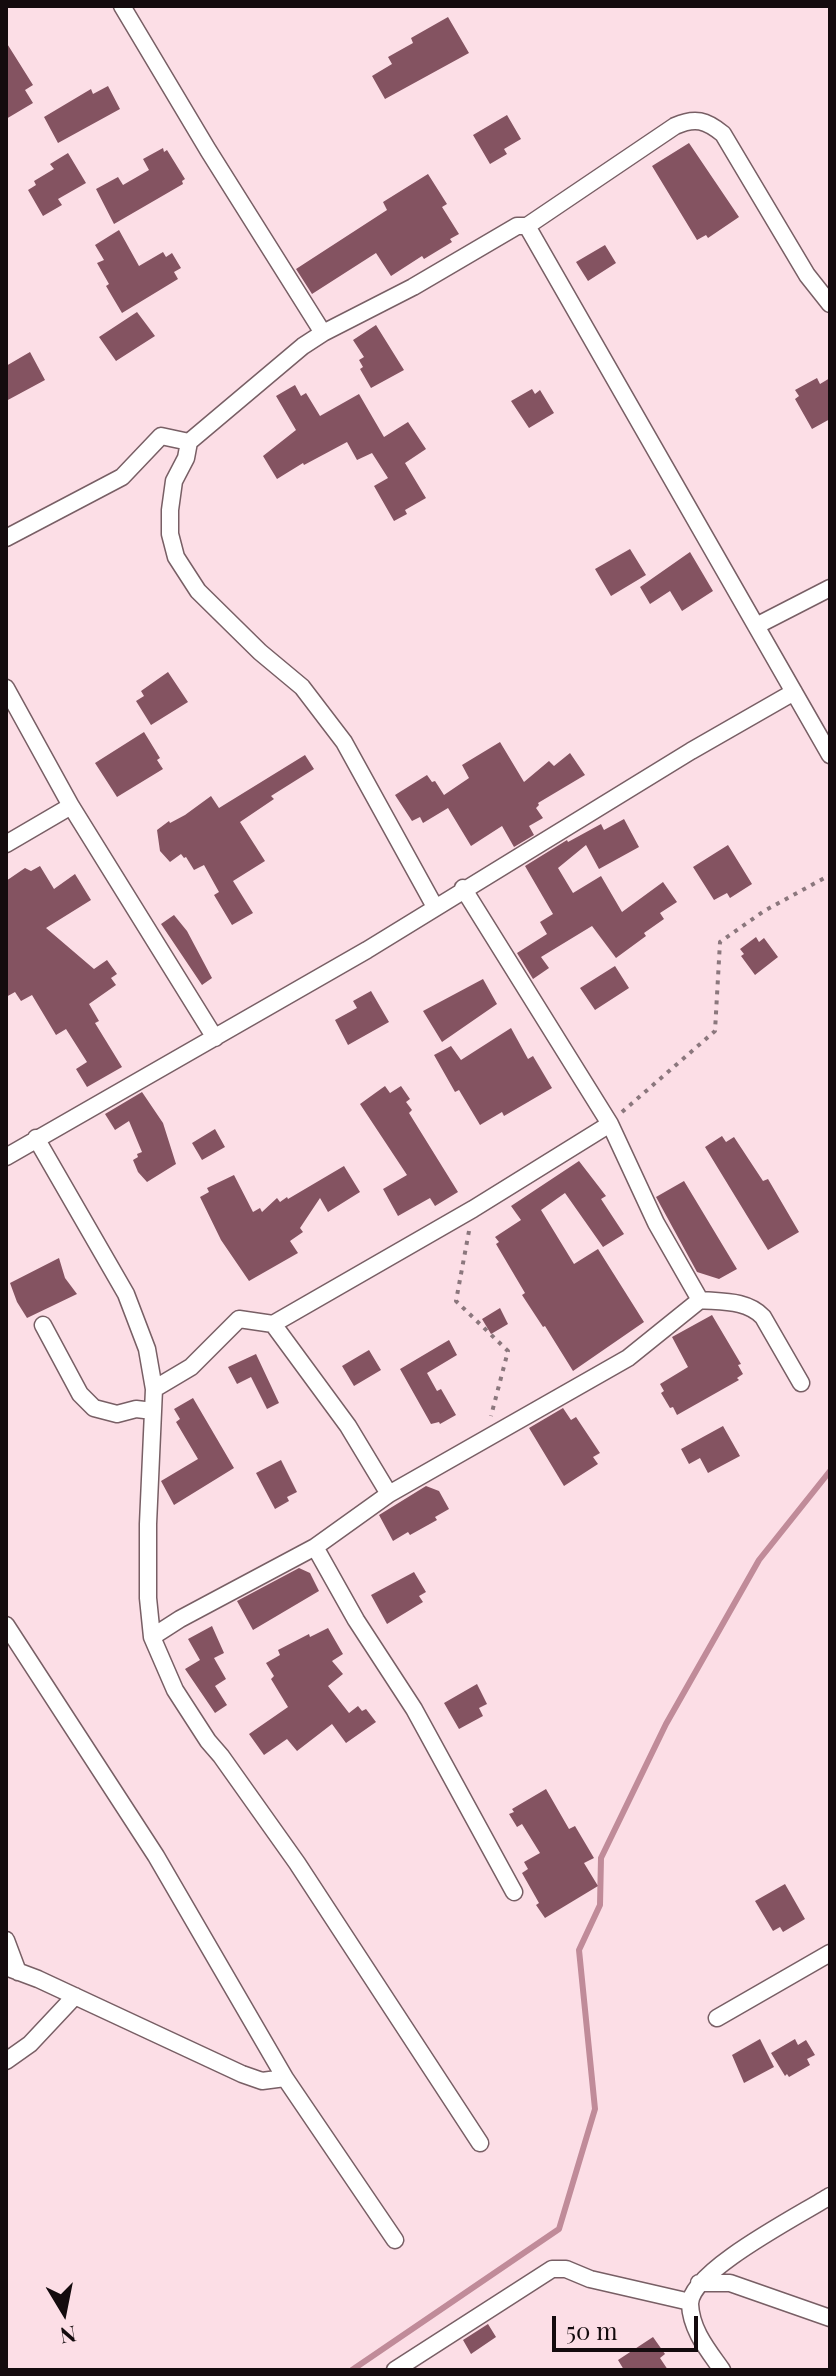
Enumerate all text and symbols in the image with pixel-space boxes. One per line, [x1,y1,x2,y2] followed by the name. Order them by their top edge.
[24,2272,104,2352] north arrow
[556,2300,702,2350] scale bar
[566,2314,618,2346] text: 50 m
[58,2319,79,2352] text: N

